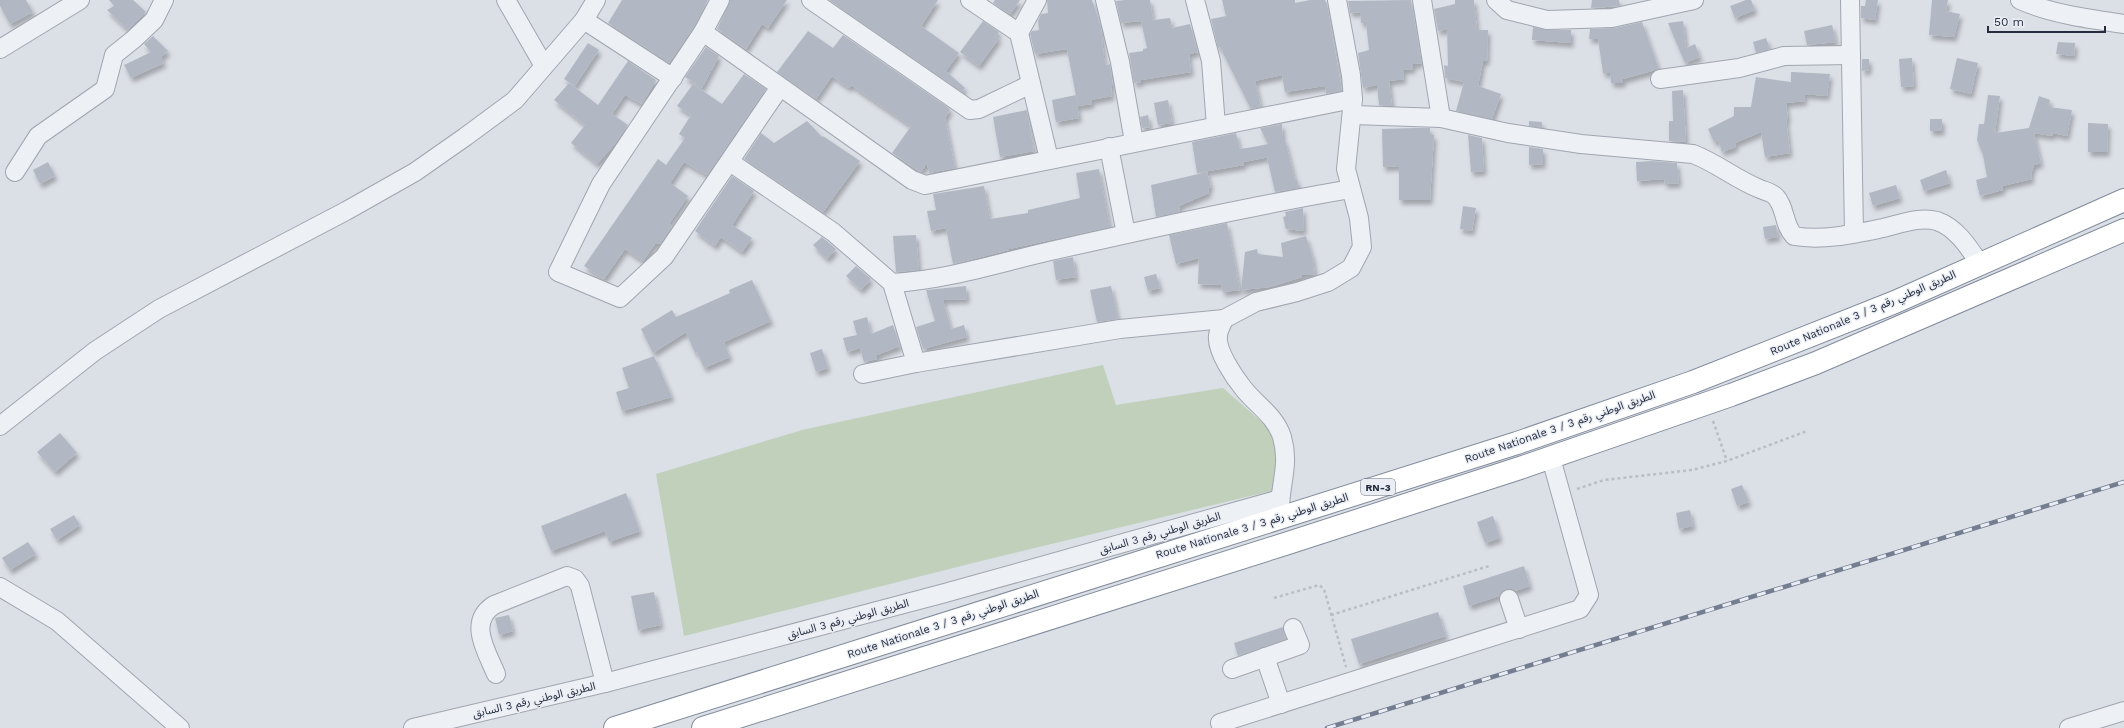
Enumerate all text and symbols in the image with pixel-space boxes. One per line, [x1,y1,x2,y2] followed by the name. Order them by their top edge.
[1988,8,2105,34] scale bar
[1994,15,2024,29] text: 50 m
[1768,268,1959,361] street label: Route Nationale 3 / الطريق الوطني رقم 3
[1463,388,1658,468] street label: Route Nationale 3 / الطريق الوطني رقم 3
[1361,479,1395,495] road number: RN-3
[1154,490,1351,564] street label: Route Nationale 3 / الطريق الوطني رقم 3
[1098,509,1223,559] street label: الطريق الوطني رقم 3 السابق
[846,587,1041,664] street label: Route Nationale 3 / الطريق الوطني رقم 3
[786,596,911,644] street label: الطريق الوطني رقم 3 السابق
[471,680,597,723] street label: الطريق الوطني رقم 3 السابق

